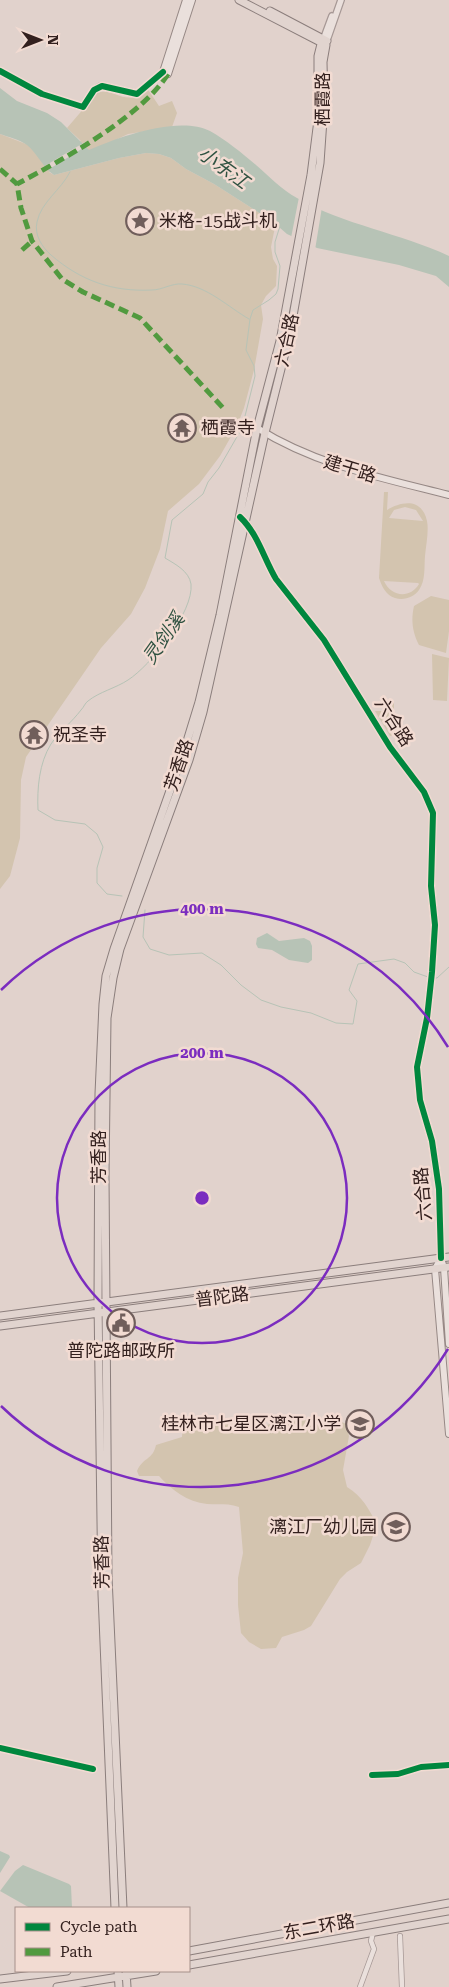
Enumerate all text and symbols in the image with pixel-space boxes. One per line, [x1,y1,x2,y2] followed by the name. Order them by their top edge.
[15,15,65,65] north arrow
[45,35,61,46] text: N
[312,72,333,126] street label: 栖霞路
[194,141,255,195] water label: 小东江
[125,206,155,236] place icon: 米格-15战斗机
[159,210,277,231] place label: 米格-15战斗机
[271,311,302,368] street label: 六合路
[167,413,197,443] temple icon: 栖霞寺
[201,417,255,438] place label: 栖霞寺
[321,451,379,486] street label: 建干路
[138,607,190,668] water label: 灵剑溪
[371,693,418,750] street label: 六合路
[19,720,49,750] temple icon: 祝圣寺
[53,724,107,745] place label: 祝圣寺
[160,736,197,794] street label: 芳香路
[180,900,224,918] text: 400 m
[180,1044,224,1062] text: 200 m
[88,1130,109,1184] street label: 芳香路
[410,1166,435,1222] street label: 六合路
[193,1189,211,1207] centre of rings
[194,1283,250,1310] street label: 普陀路
[106,1308,136,1338] public building icon: 普陀路邮政所
[67,1340,175,1361] place label: 普陀路邮政所
[345,1409,375,1439] school or university icon: 桂林市七星区漓江小学
[161,1413,341,1434] place label: 桂林市七星区漓江小学
[381,1512,411,1542] school or university icon: 漓江厂幼儿园
[269,1516,377,1537] place label: 漓江厂幼儿园
[91,1535,112,1589] street label: 芳香路
[15,1907,190,1972] legend
[282,1910,356,1943] street label: 东二环路
[60,1918,138,1936] text: Cycle path
[60,1943,93,1961] text: Path

